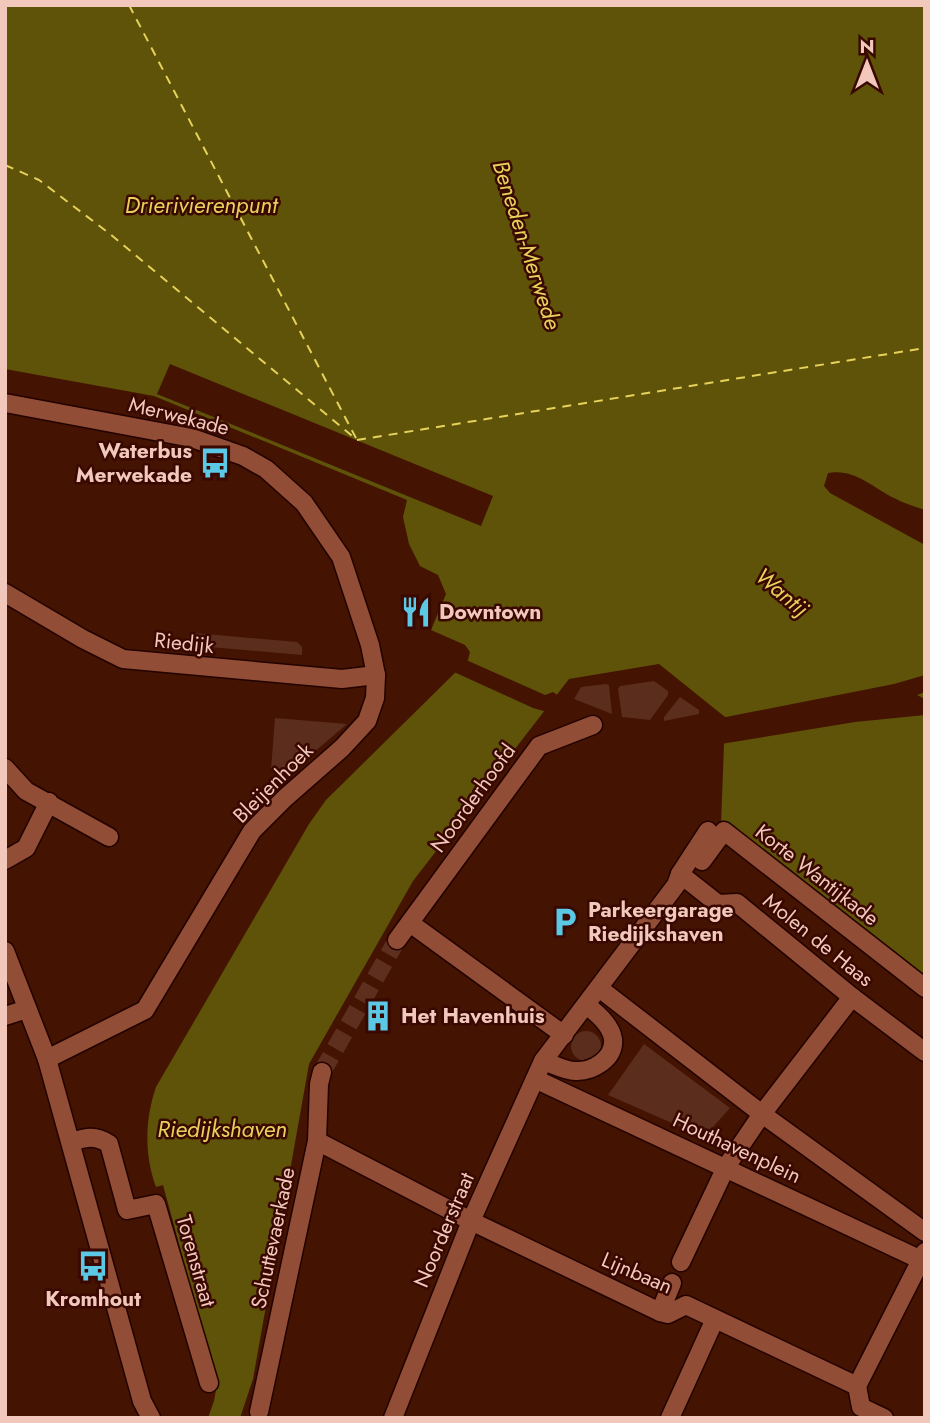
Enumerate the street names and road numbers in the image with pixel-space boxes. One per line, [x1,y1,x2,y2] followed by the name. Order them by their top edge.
[126,389,233,443] street label: Merwekade
[153,625,216,661] street label: Riedijk
[226,736,320,830] street label: Bleijenhoek
[423,737,523,859] street label: Noorderhoofd
[749,817,885,933] street label: Korte Wantijkade
[756,886,880,994] street label: Molen de Haas
[668,1105,806,1191] street label: Houthavenplein
[243,1164,303,1311] street label: Schuttevaerkade
[406,1168,482,1292] street label: Noorderstraat
[169,1212,223,1310] street label: Torenstraat
[597,1245,677,1301] street label: Lijnbaan

